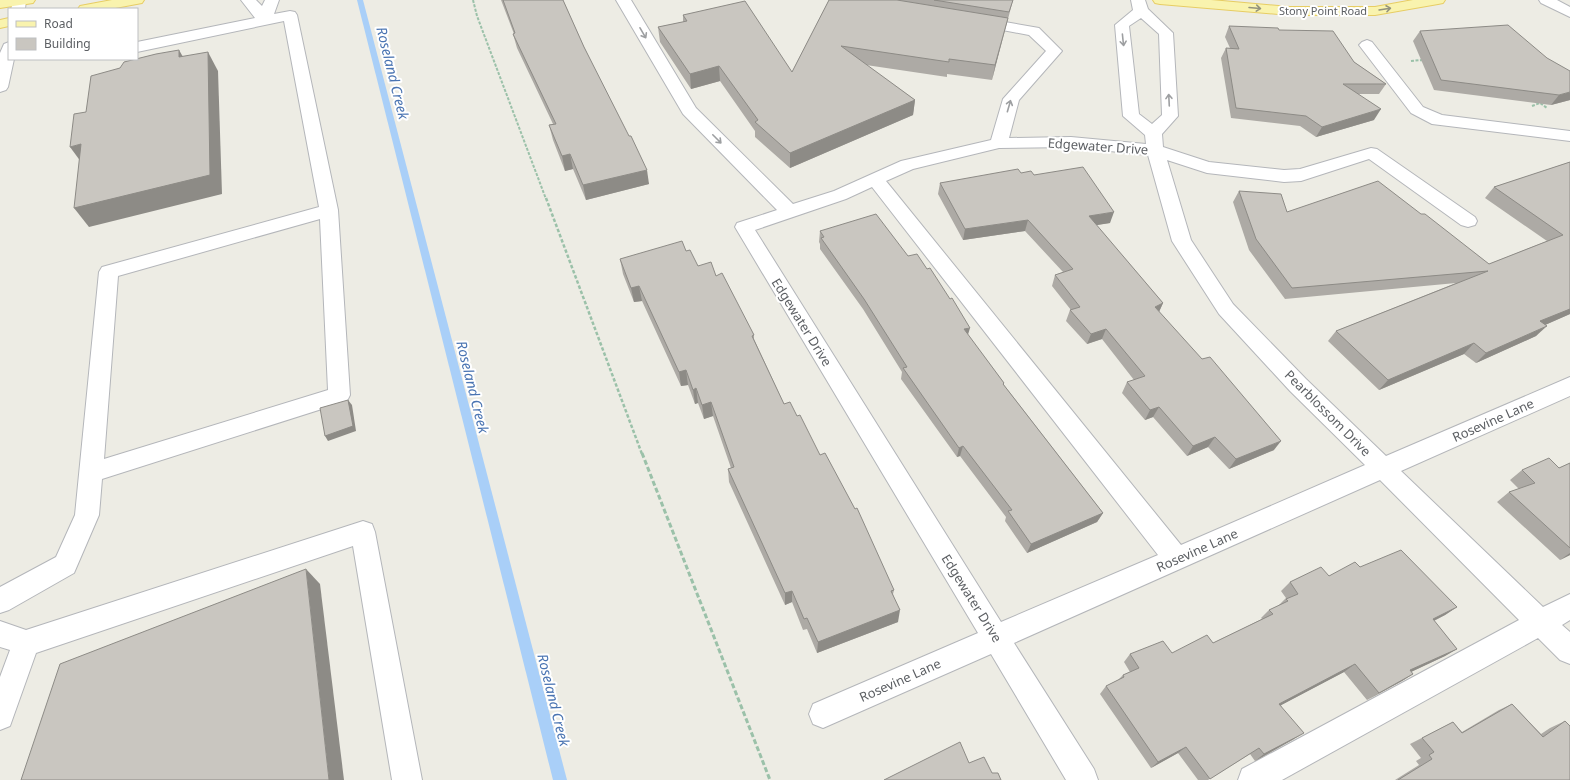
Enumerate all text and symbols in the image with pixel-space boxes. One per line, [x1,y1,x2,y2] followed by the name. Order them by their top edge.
[1279,3,1367,18] street label: Stony Point Road
[1248,5,1261,12] one-way arrow
[1378,5,1391,13] one-way arrow
[8,8,138,60] legend
[44,15,73,32] text: Road
[372,25,414,122] water label: Roseland Creek
[640,27,648,39] one-way arrow
[1120,33,1127,46] one-way arrow
[44,35,91,52] text: Building
[1165,94,1173,107] one-way arrow
[1006,100,1013,113] one-way arrow
[712,134,722,144] one-way arrow
[1047,134,1149,158] street label: Edgewater Drive
[768,275,836,369] street label: Edgewater Drive
[452,339,494,436] water label: Roseland Creek
[1281,366,1375,460] street label: Pearblossom Drive
[1449,394,1537,446] street label: Rosevine Lane
[1153,524,1241,576] street label: Rosevine Lane
[938,551,1006,645] street label: Edgewater Drive
[533,652,575,749] water label: Roseland Creek
[856,654,944,706] street label: Rosevine Lane

